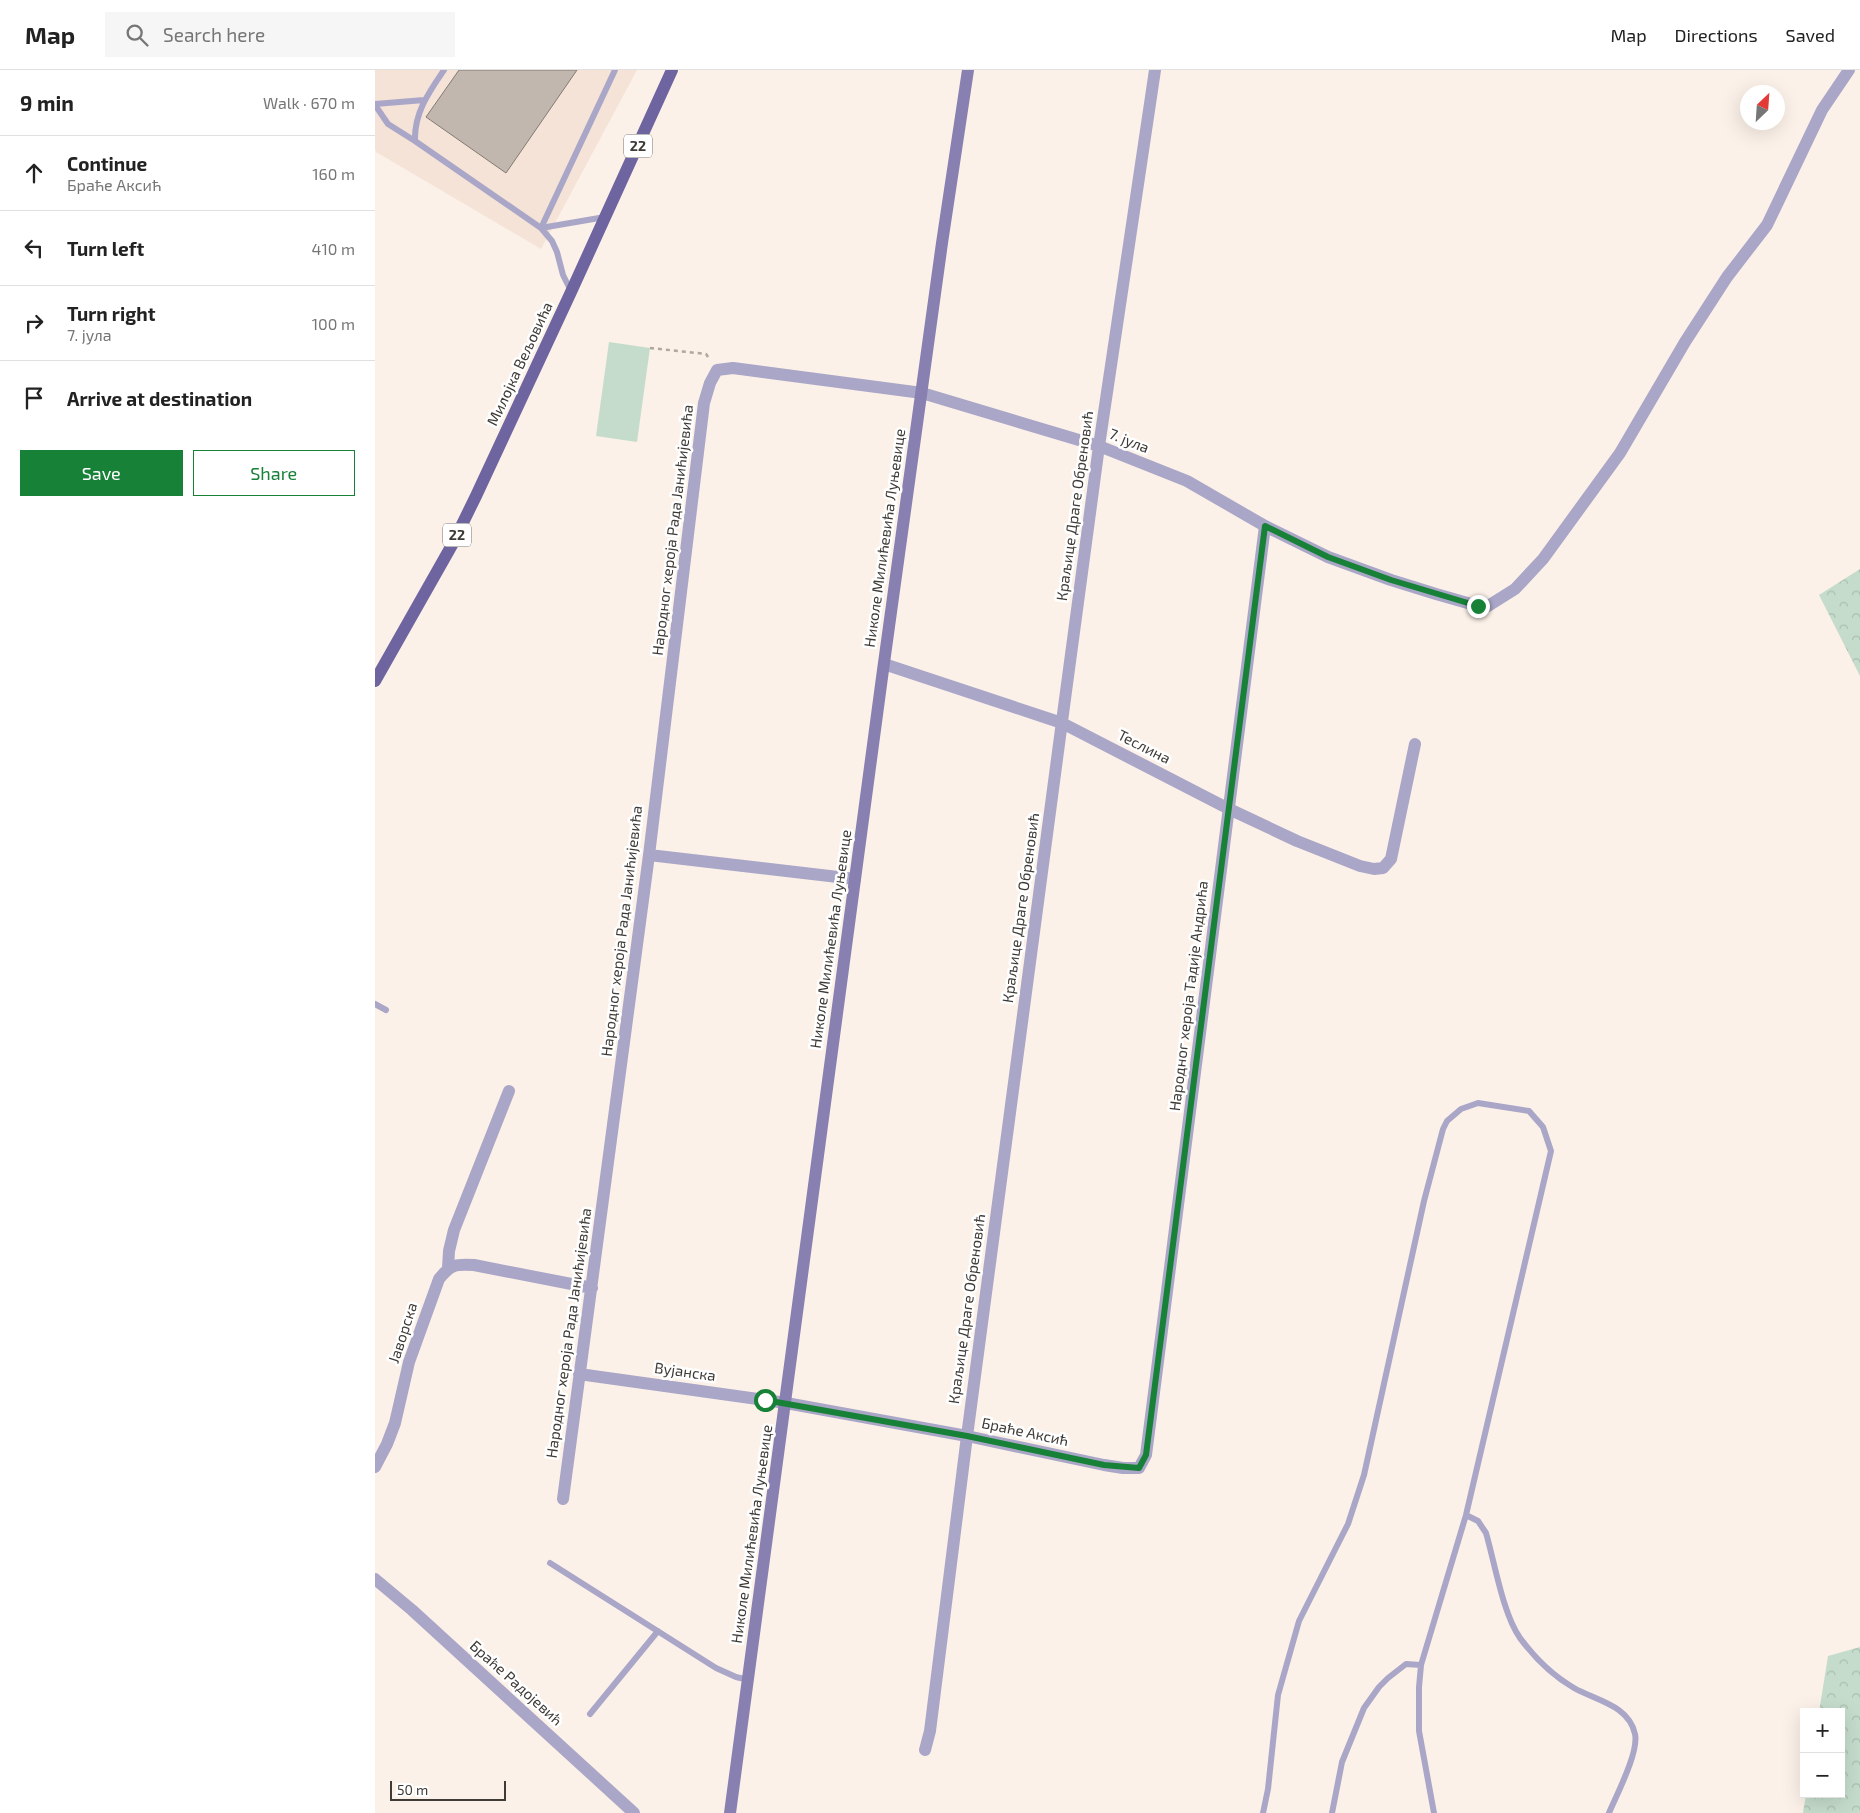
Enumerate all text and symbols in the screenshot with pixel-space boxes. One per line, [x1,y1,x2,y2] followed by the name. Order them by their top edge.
[105,12,455,57] search box
[25,20,75,49] text: Map
[123,21,151,49] icon: search
[163,23,265,46] text: Search here
[1610,24,1647,46] text: Map
[1675,24,1758,46] text: Directions
[1786,24,1835,46] text: Saved
[1740,85,1785,130] north arrow
[20,90,74,115] text: 9 min
[263,93,355,112] text: Walk · 670 m
[624,134,652,158] road number: 22
[67,152,147,175] text: Continue
[20,159,48,187] icon: ahead
[312,164,355,183] text: 160 m
[67,175,161,194] text: Браће Аксић
[20,234,48,262] icon: left
[67,237,144,260] text: Turn left
[312,239,355,258] text: 410 m
[482,299,557,429] street label: Милојка Вељовића
[67,302,155,325] text: Turn right
[20,309,48,337] icon: right
[312,314,355,333] text: 100 m
[67,325,112,344] text: 7. јула
[20,384,48,412] icon: arrive
[67,387,252,410] text: Arrive at destination
[648,403,697,656] street label: Народног хероја Рада Јанићијевића
[1052,410,1096,602] street label: Краљице Драге Обреновић
[1106,424,1152,457] street label: 7. јула
[860,427,909,649] street label: Николе Милићевића Луњевице
[20,450,183,496] button: Save
[193,450,355,496] button: Share
[443,524,471,546] road number: 22
[1467,595,1490,618] route end
[1115,725,1174,767] street label: Теслина
[597,804,646,1057] street label: Народног хероја Рада Јанићијевића
[998,812,1042,1004] street label: Краљице Драге Обреновић
[806,828,855,1050] street label: Николе Милићевића Луњевице
[1165,880,1212,1112] street label: Народног хероја Тадије Андрића
[542,1207,595,1459] street label: Народног хероја Рада Јанићијевића
[944,1213,988,1405] street label: Краљице Драге Обреновић
[384,1300,420,1365] street label: Јаворска
[653,1358,717,1385] street label: Вујанска
[754,1389,777,1412] route start
[980,1413,1070,1449] street label: Браће Аксић
[727,1423,776,1645] street label: Николе Милићевића Луњевице
[466,1636,567,1729] street label: Браће Радојевић
[1800,1708,1845,1798] map controls
[1800,1708,1845,1753] button: +
[1800,1753,1845,1798] button: −
[390,1778,506,1801] scale bar
[397,1781,428,1798] text: 50 m

